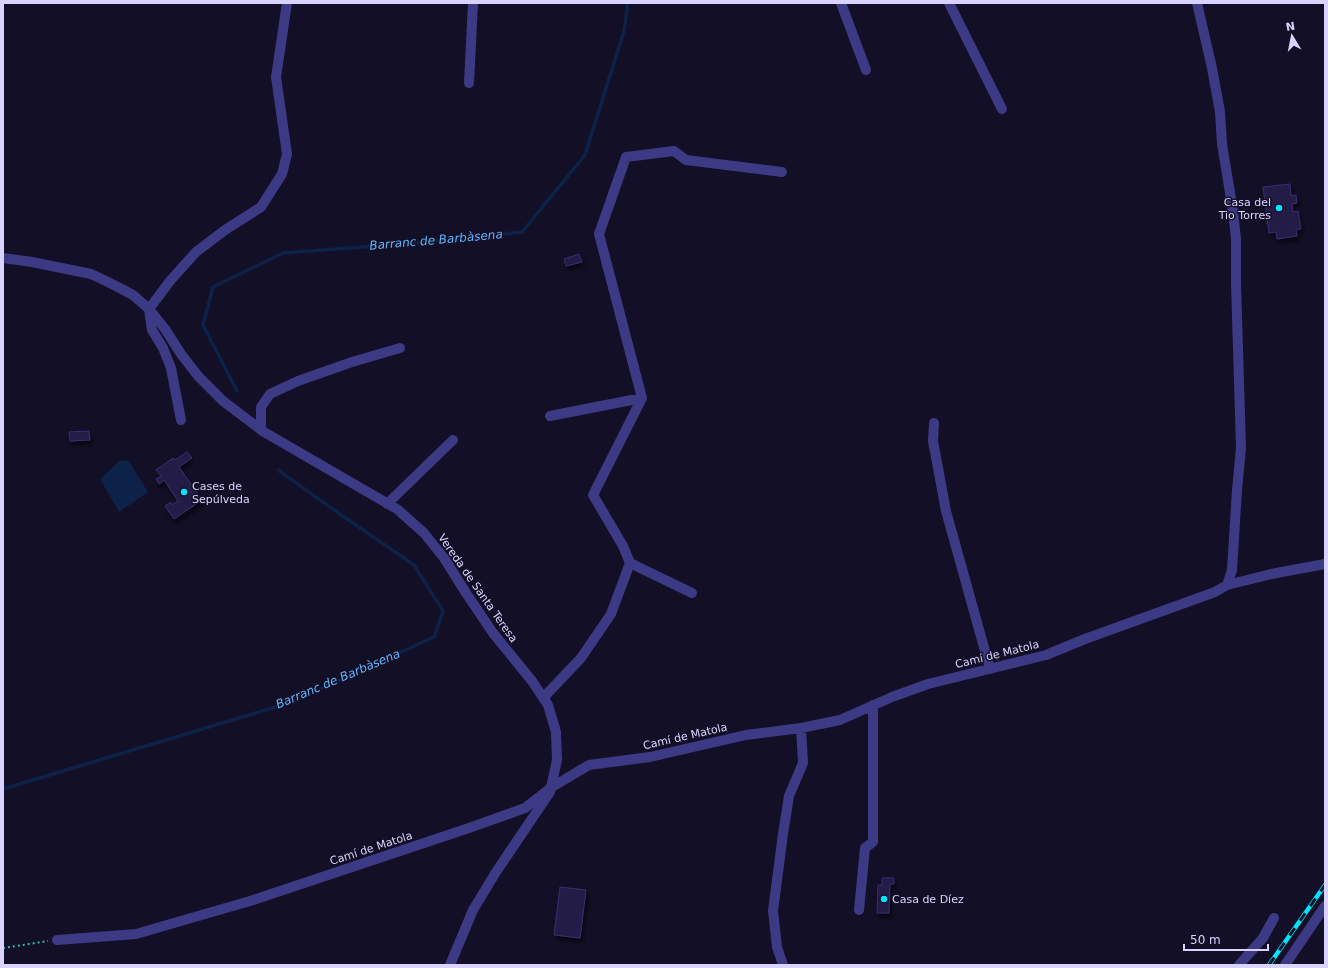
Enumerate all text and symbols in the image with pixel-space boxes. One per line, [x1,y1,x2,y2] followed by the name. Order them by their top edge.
[1272,16,1312,56] north arrow
[1285,19,1296,34] text: N
[1218,196,1271,222] place label: Casa del Tio Torres
[1274,203,1284,213] marker: Casa del Tio Torres
[369,227,503,253] water label: Barranc de Barbàsena
[192,480,250,506] place label: Cases de Sepúlveda
[179,487,189,497] marker: Cases de Sepúlveda
[435,532,520,645] street label: Vereda de Santa Teresa
[954,638,1040,671] street label: Camí de Matola
[274,646,402,712] water label: Barranc de Barbàsena
[642,720,728,752] street label: Camí de Matola
[328,829,414,868] street label: Camí de Matola
[892,893,964,906] place label: Casa de Díez
[879,894,889,904] marker: Casa de Díez
[1184,926,1268,952] scale bar
[1190,933,1221,947] text: 50 m

